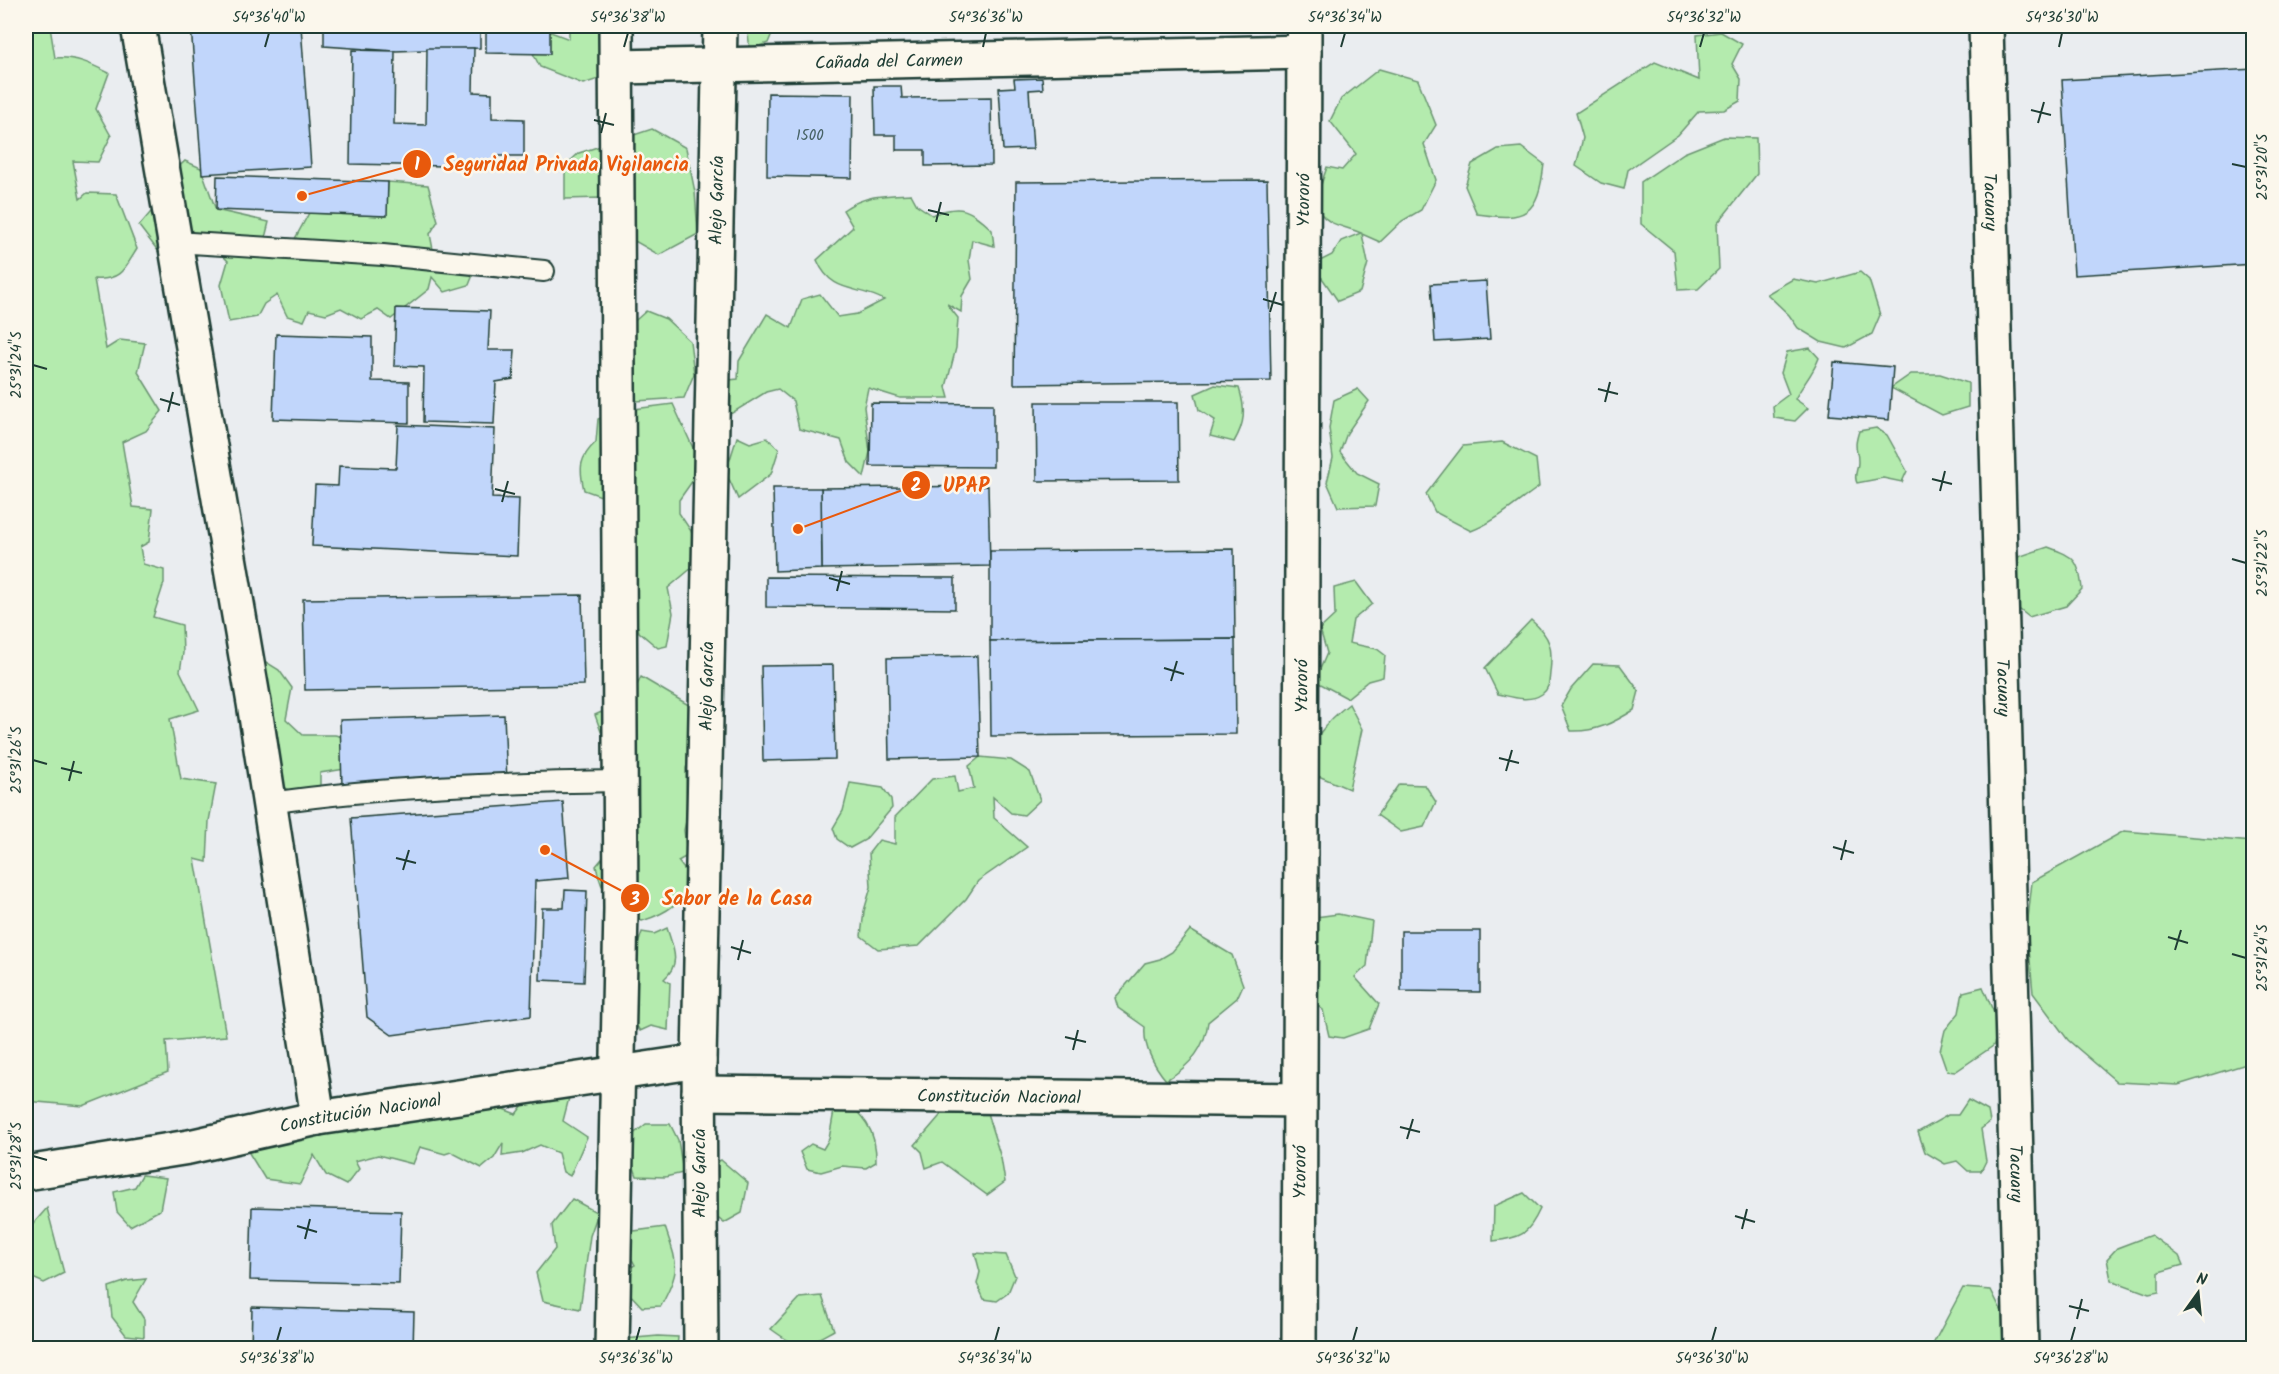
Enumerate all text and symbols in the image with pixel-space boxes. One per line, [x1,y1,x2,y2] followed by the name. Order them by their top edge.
[233,6,306,30] text: 54°36'40"W
[591,6,666,30] text: 54°36'38"W
[949,6,1023,30] text: 54°36'36"W
[1308,6,1382,30] text: 54°36'34"W
[1667,6,1741,30] text: 54°36'32"W
[2025,6,2099,30] text: 54°36'30"W
[815,46,963,79] street label: Cañada del Carmen
[796,124,824,148] house number: 1500
[2251,134,2275,200] text: 25°31'20"S
[402,145,701,183] callout: Seguridad Privada Vigilancia
[443,150,689,182] text: Seguridad Privada Vigilancia
[414,151,420,180] text: 1
[703,155,733,245] street label: Alejo García
[1290,172,1319,227] street label: Ytororó
[1974,173,2004,232] street label: Tacuary
[5,331,29,399] text: 25°31'24"S
[901,466,1001,504] callout: UPAP
[943,471,990,503] text: UPAP
[911,472,921,501] text: 2
[2251,529,2275,597] text: 25°31'22"S
[693,641,724,731] street label: Alejo García
[1288,658,1318,713] street label: Ytororó
[1987,659,2017,718] street label: Tacuary
[5,726,29,794] text: 25°31'26"S
[620,879,824,917] callout: Sabor de la Casa
[662,884,812,916] text: Sabor de la Casa
[629,886,640,915] text: 3
[2251,924,2275,992] text: 25°31'24"S
[917,1083,1082,1113] street label: Constitución Nacional
[277,1087,444,1142] street label: Constitución Nacional
[5,1122,29,1190] text: 25°31'28"S
[686,1128,715,1218] street label: Alejo García
[1287,1144,1316,1199] street label: Ytororó
[2000,1144,2030,1203] street label: Tacuary
[2168,1263,2228,1323] north arrow
[2193,1267,2210,1293] text: N
[240,1347,315,1371] text: 54°36'38"W
[599,1347,673,1371] text: 54°36'36"W
[958,1347,1032,1371] text: 54°36'34"W
[1316,1347,1390,1371] text: 54°36'32"W
[1675,1347,1749,1371] text: 54°36'30"W
[2034,1347,2109,1371] text: 54°36'28"W

